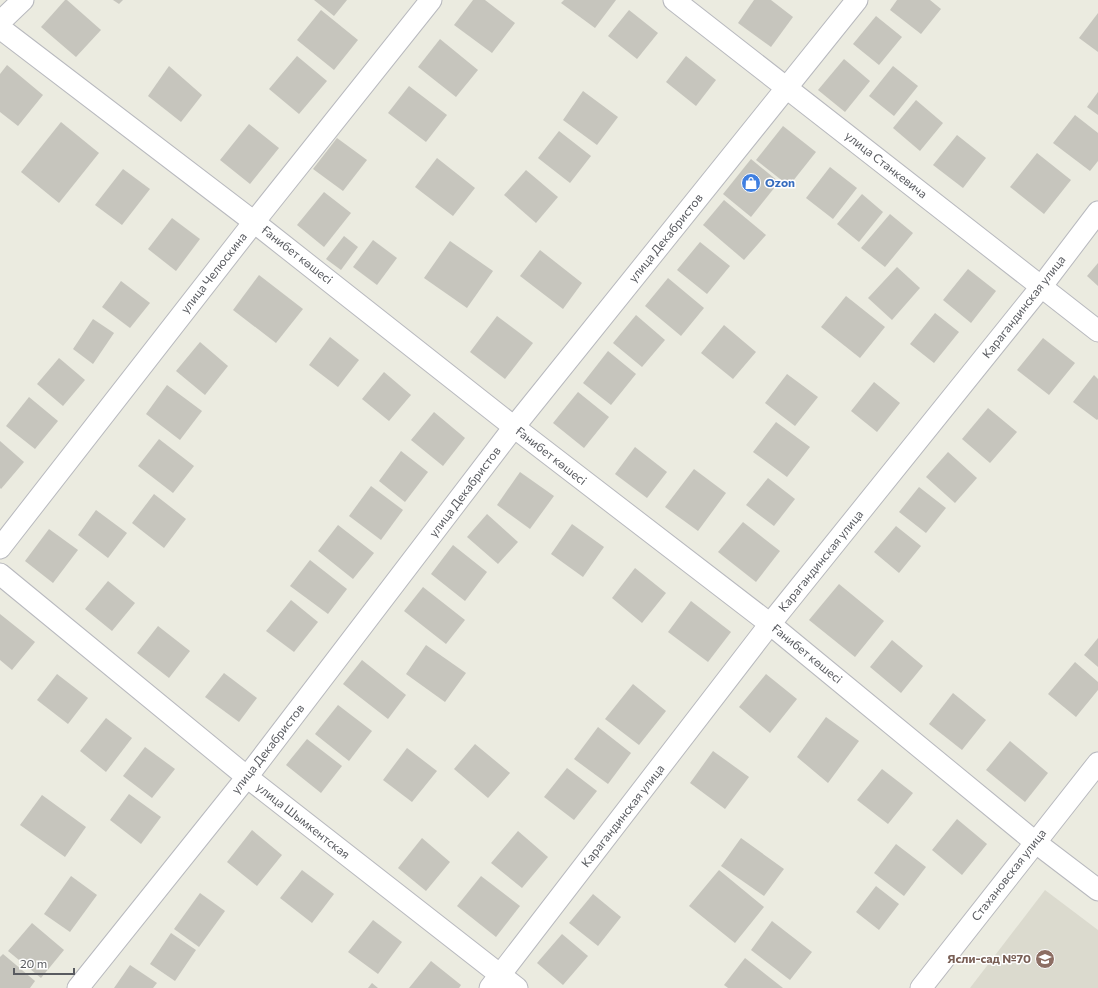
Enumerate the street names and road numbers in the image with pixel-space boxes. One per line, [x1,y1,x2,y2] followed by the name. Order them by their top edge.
[843,128,930,201] street label: улица Станкевича
[625,190,705,284] street label: улица Декабристов
[259,222,336,286] street label: Ғанибет көшесі
[177,229,249,316] street label: улица Челюскина
[979,252,1068,361] street label: Карагандинская улица
[513,423,590,487] street label: Ғанибет көшесі
[426,443,503,539] street label: улица Декабристов
[775,507,865,614] street label: Карагандинская улица
[770,621,845,686] street label: Ғанибет көшесі
[228,701,306,796] street label: улица Декабристов
[578,761,667,870] street label: Карагандинская улица
[254,779,353,861] street label: улица Шымкентская
[968,826,1048,923] street label: Стахановская улица

